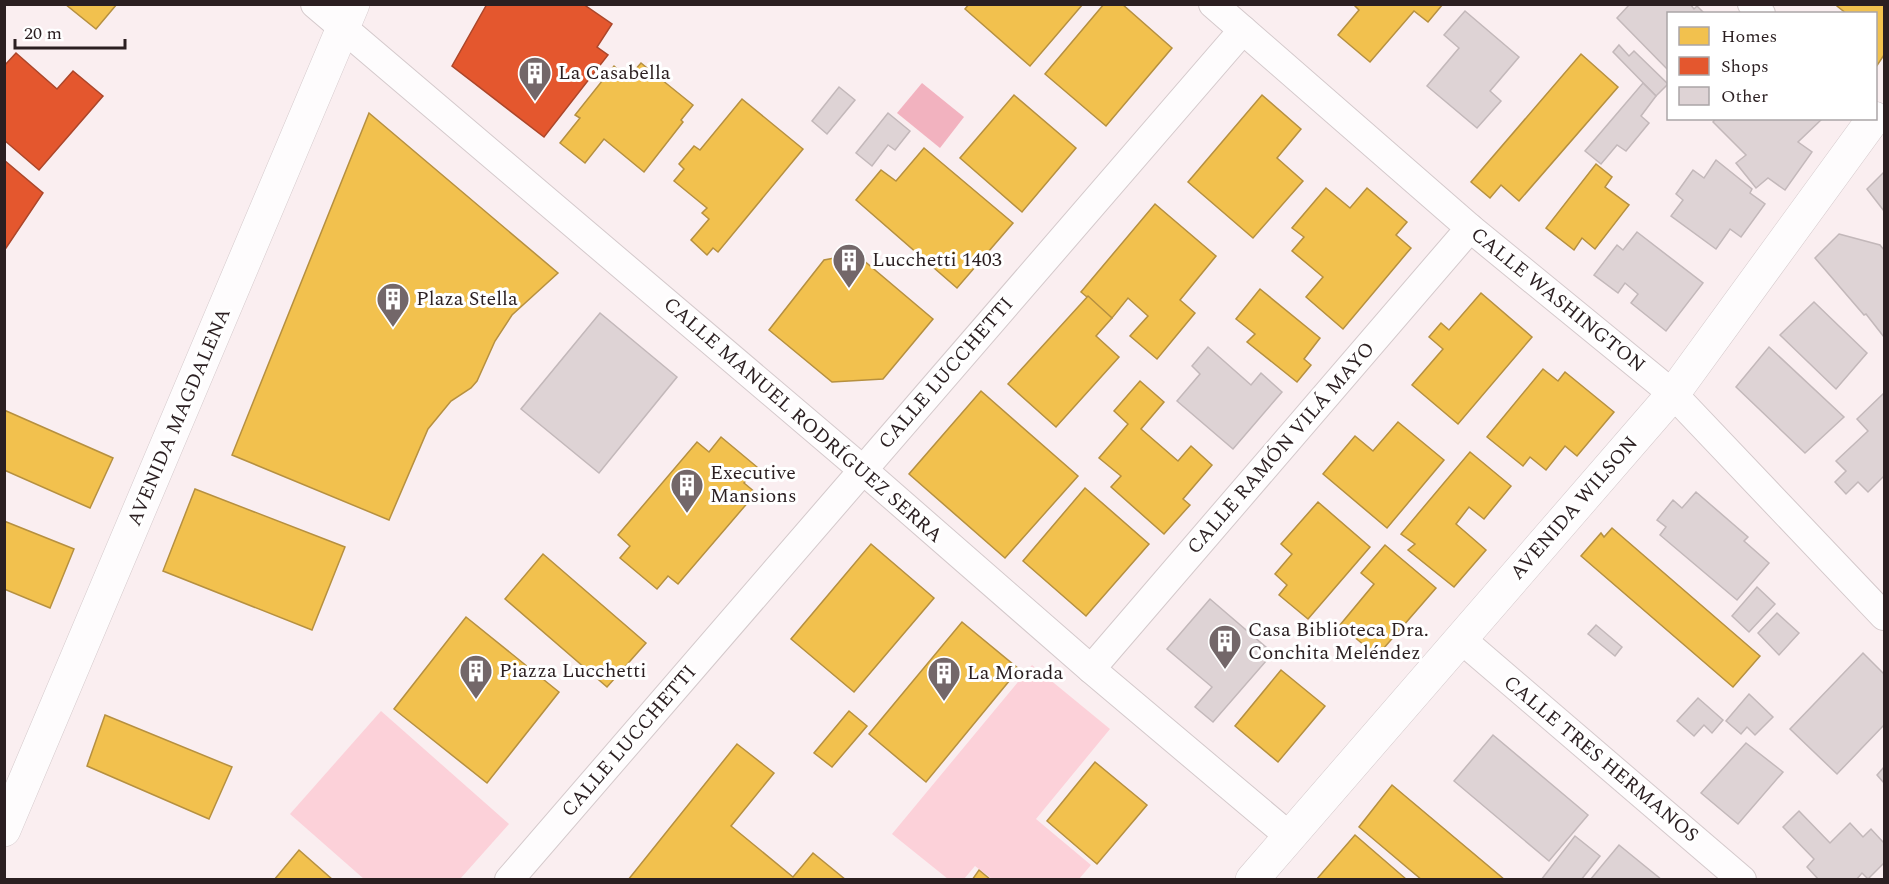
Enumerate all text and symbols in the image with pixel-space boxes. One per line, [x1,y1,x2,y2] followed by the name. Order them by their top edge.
[15,12,124,50] scale bar
[1667,12,1877,120] legend
[24,20,62,47] text: 20 m
[1721,23,1777,50] text: Homes
[1721,53,1769,80] text: Shops
[517,55,553,102] building icon: La Casabella
[558,58,671,88] place label: La Casabella
[1721,83,1768,110] text: Other
[1464,220,1652,380] street label: CALLE WASHINGTON
[831,242,867,289] building icon: Lucchetti 1403
[872,245,1002,275] place label: Lucchetti 1403
[375,281,411,328] building icon: Plaza Stella
[416,284,518,314] place label: Plaza Stella
[657,290,949,550] street label: CALLE MANUEL RODRÍGUEZ SERRA
[871,290,1021,456] street label: CALLE LUCCHETTI
[119,303,239,531] street label: AVENIDA MAGDALENA
[1180,335,1382,561] street label: CALLE RAMÓN VILÁ MAYO
[1503,429,1645,587] street label: AVENIDA WILSON
[710,458,797,511] place label: Executive Mansions
[669,467,705,514] building icon: Executive Mansions
[1248,615,1429,668] place label: Casa Biblioteca Dra. Conchita Meléndez
[1207,623,1243,670] building icon: Casa Biblioteca Dra. Conchita Meléndez
[458,653,494,700] building icon: Piazza Lucchetti
[926,655,962,702] building icon: La Morada
[499,656,646,686] place label: Piazza Lucchetti
[554,658,704,824] street label: CALLE LUCCHETTI
[967,658,1063,688] place label: La Morada
[1497,668,1705,850] street label: CALLE TRES HERMANOS

